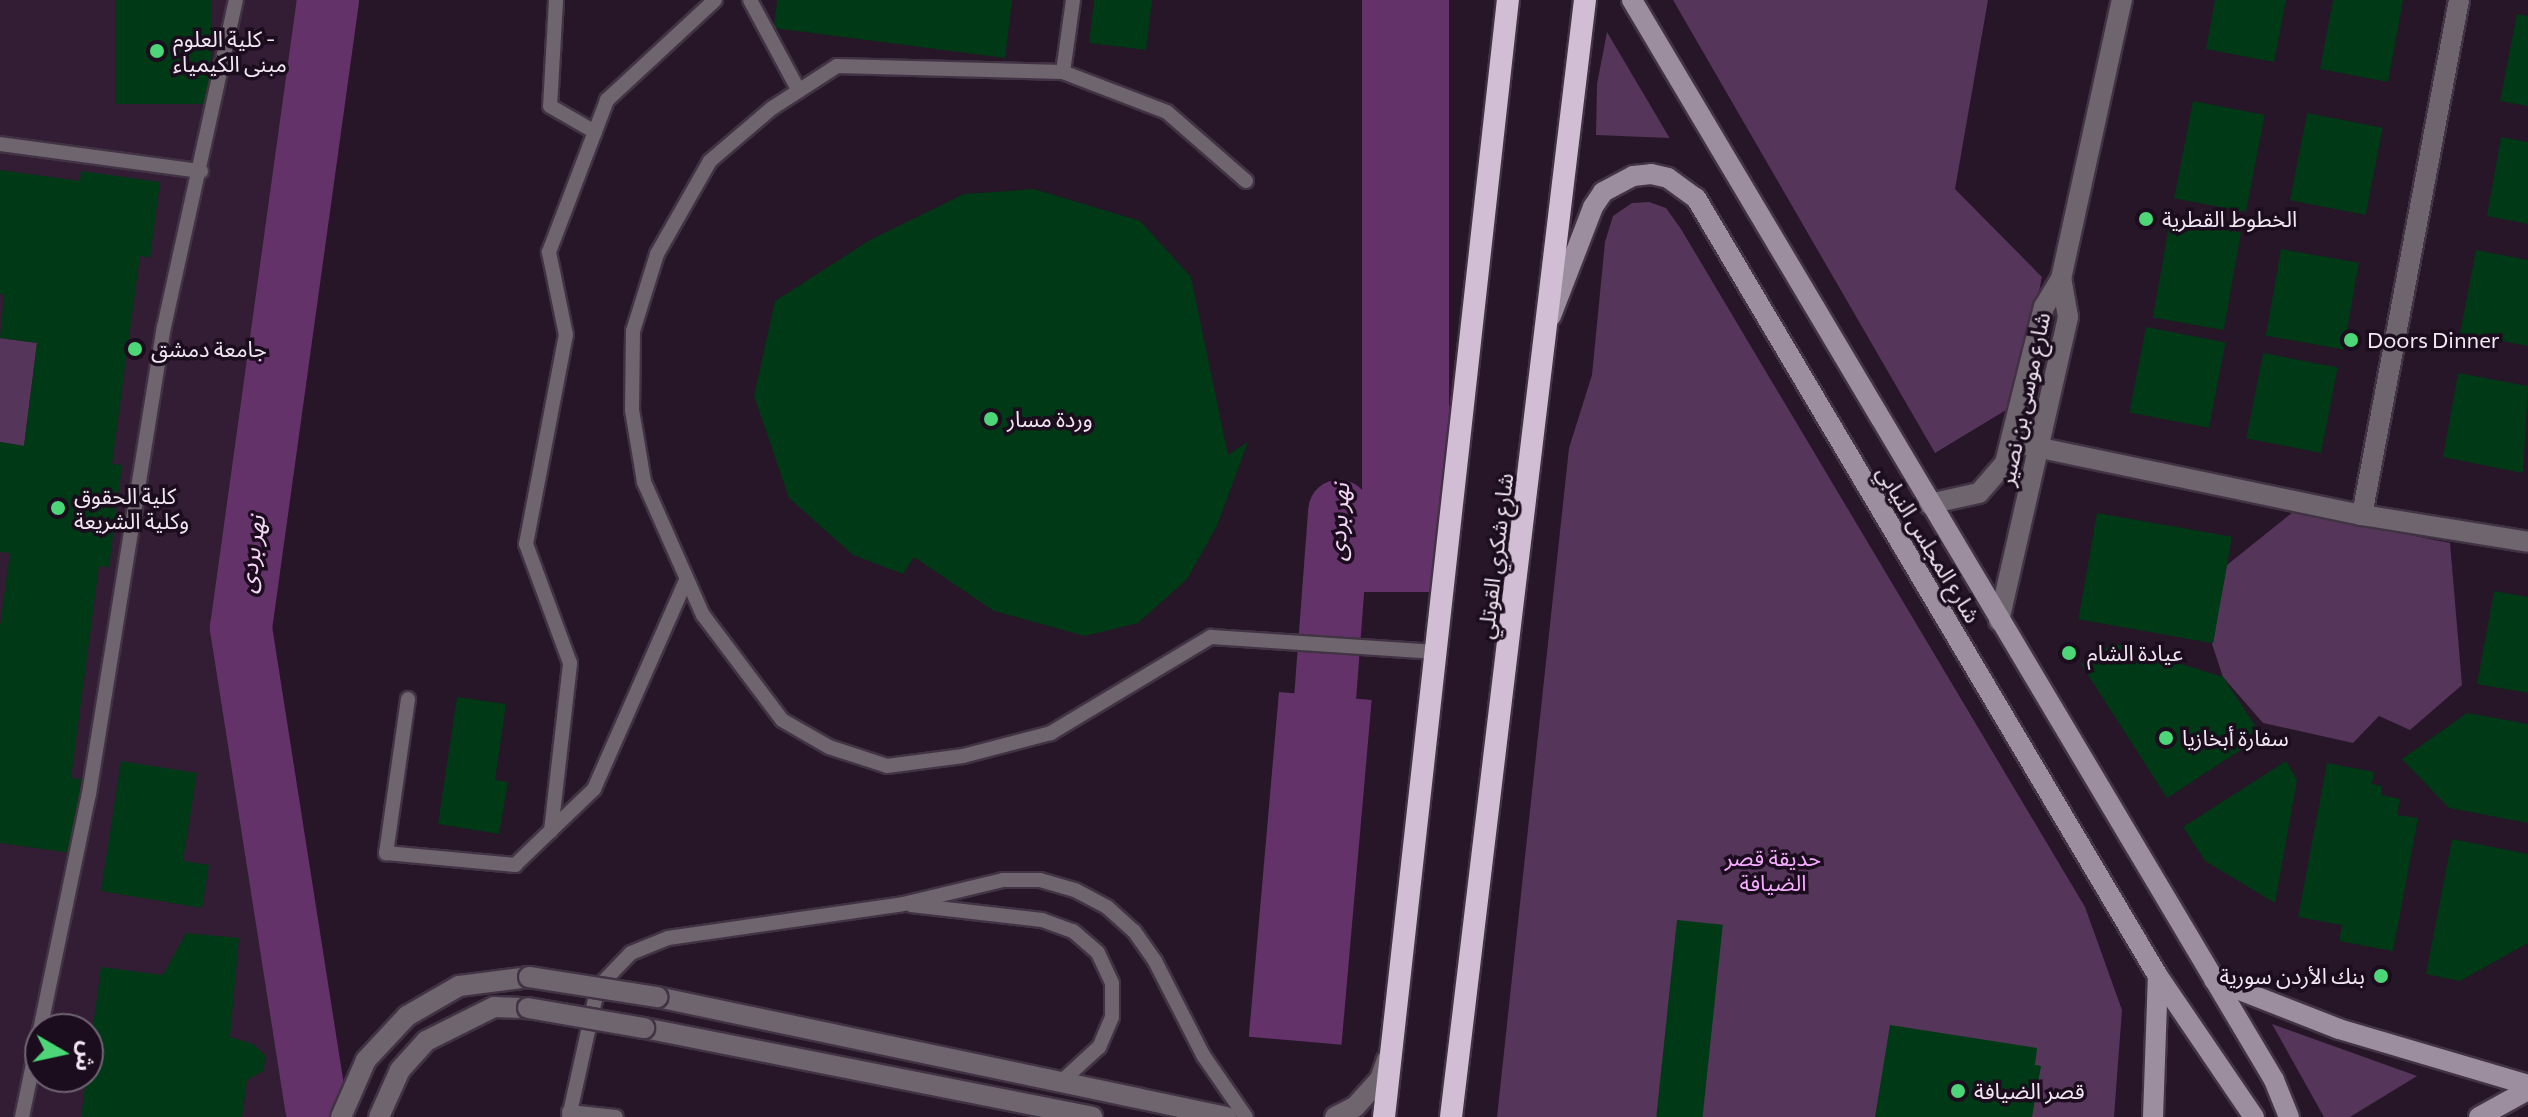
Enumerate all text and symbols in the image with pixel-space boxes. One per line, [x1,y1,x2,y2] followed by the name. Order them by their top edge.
[173,25,287,76] place label: كلية العلوم - مبنى الكيمياء
[148,42,166,60] marker: كلية العلوم - مبنى الكيمياء
[2162,206,2297,232] place label: الخطوط القطرية
[2137,210,2155,228] marker: الخطوط القطرية
[1993,310,2055,488] street label: شارع موسى بن نصير
[2367,327,2500,353] place label: Doors Dinner
[2342,331,2360,349] marker: Doors Dinner
[151,336,267,362] place label: جامعة دمشق
[126,340,144,358] marker: جامعة دمشق
[1007,406,1093,432] place label: وردة مسار
[982,410,1000,428] marker: وردة مسار
[1872,461,1986,627] street label: شارع المجلس النيابي
[1472,472,1518,640] street label: شارع شكري القوتلي
[74,482,189,534] place label: كلية الحقوق وكلية الشريعة
[1322,482,1354,562] water label: نهر بردى
[49,499,67,517] marker: كلية الحقوق وكلية الشريعة
[231,514,271,594] water label: نهر بردى
[2087,640,2183,666] place label: عيادة الشام
[2058,642,2080,664] marker: عيادة الشام
[2182,725,2289,751] place label: سفارة أبخازيا
[2157,729,2175,747] marker: سفارة أبخازيا
[1725,844,1821,896] park label: حديقة قصر الضيافة
[2219,963,2365,989] place label: بنك الأردن سورية
[2372,967,2390,985] marker: بنك الأردن سورية
[24,1013,104,1093] north arrow
[71,1040,102,1074] text: ش
[1974,1078,2085,1104] place label: قصر الضيافة
[1949,1082,1967,1100] marker: قصر الضيافة

